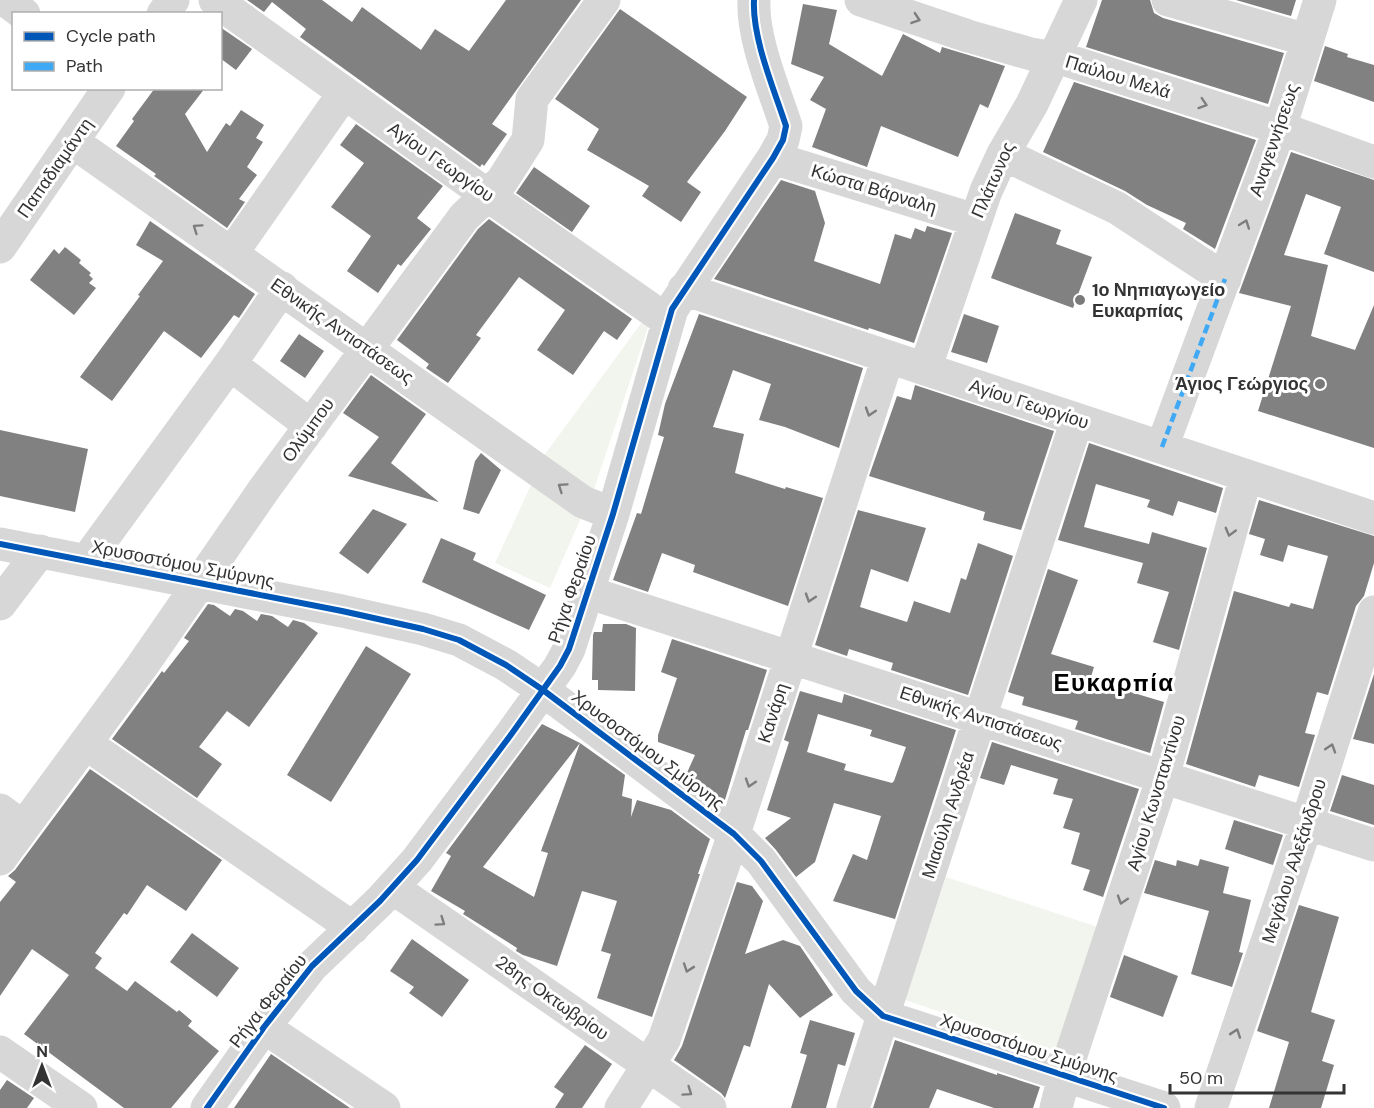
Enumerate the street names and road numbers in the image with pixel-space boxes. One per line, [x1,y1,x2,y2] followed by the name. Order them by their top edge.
[1062,50,1174,104] street label: Παύλου Μελά
[1243,80,1305,200] street label: Αναγεννήσεως
[12,113,98,223] street label: Παπαδιαμάντη
[383,116,499,208] street label: Αγίου Γεωργίου
[966,138,1021,222] street label: Πλάτωνος
[808,159,940,219] street label: Κώστα Βάρναλη
[266,273,419,390] street label: Εθνικής Αντιστάσεως
[966,373,1092,435] street label: Αγίου Γεωργίου
[276,393,340,467] street label: Ολύμπου
[542,532,602,646] street label: Ρήγα Φεραίου
[90,535,277,594] street label: Χρυσοστόμου Σμύρνης
[752,680,794,746] street label: Κανάρη
[897,680,1066,756] street label: Εθνικής Αντιστάσεως
[567,685,730,816] street label: Χρυσοστόμου Σμύρνης
[1121,712,1191,874] street label: Αγίου Κωνσταντίνου
[916,748,980,882] street label: Μιαούλη Ανδρέα
[1256,776,1332,946] street label: Μεγάλου Αλεξάνδρου
[224,949,312,1053] street label: Ρήγα Φεραίου
[491,950,613,1046] street label: 28ης Οκτωβρίου
[937,1008,1121,1088] street label: Χρυσοστόμου Σμύρνης

